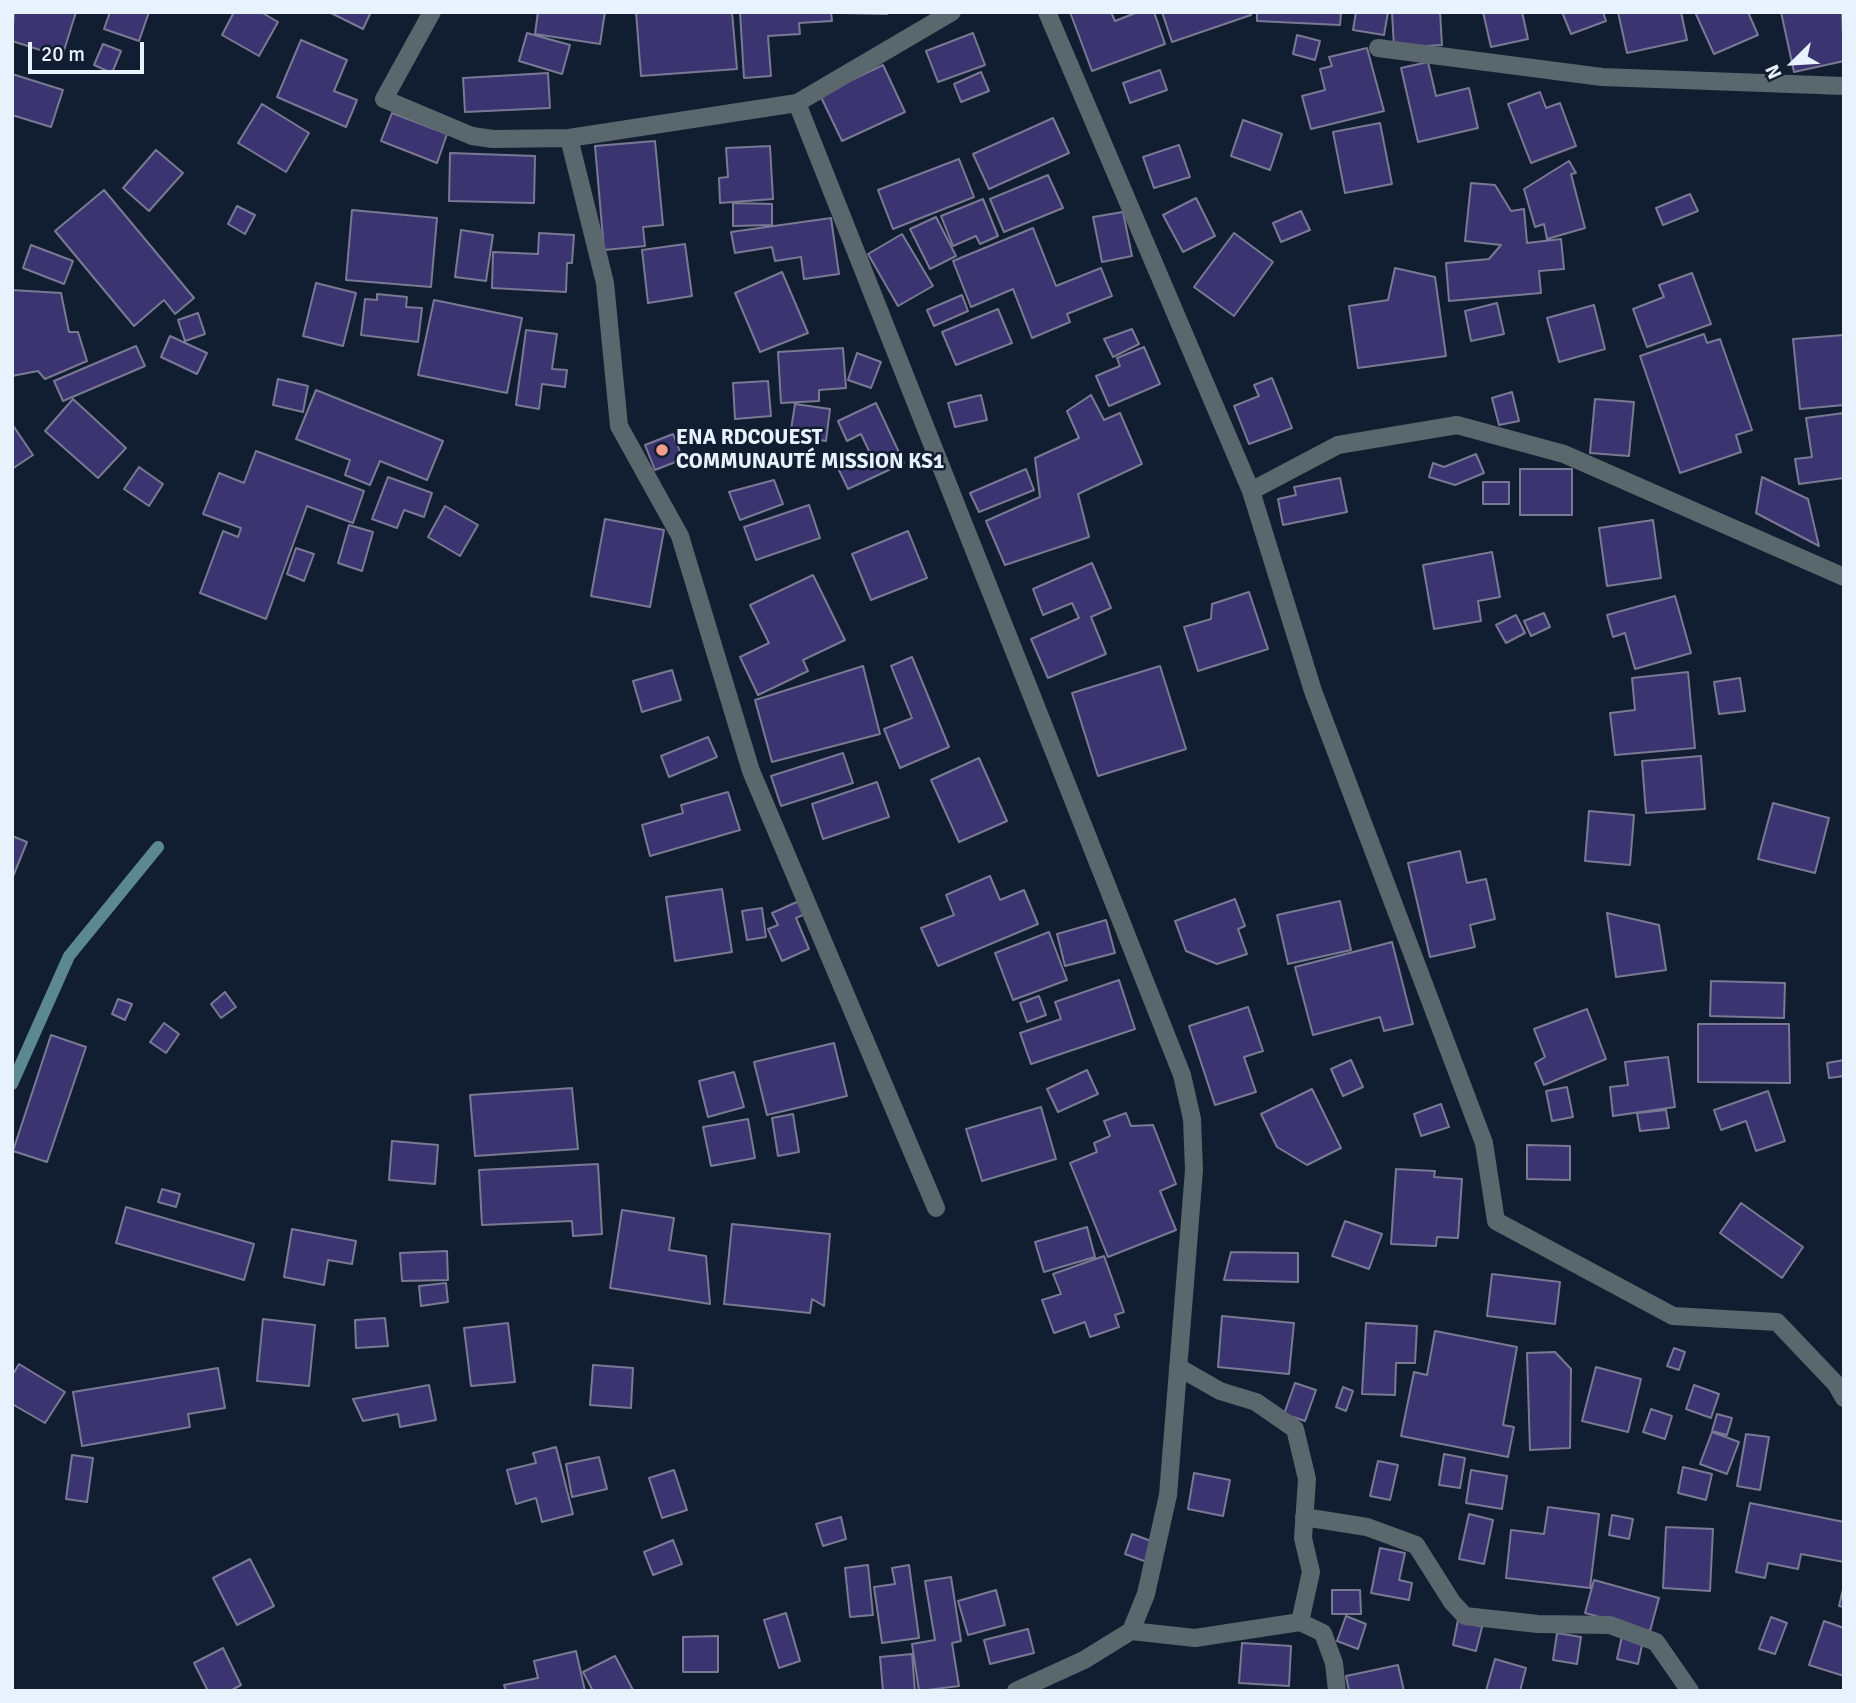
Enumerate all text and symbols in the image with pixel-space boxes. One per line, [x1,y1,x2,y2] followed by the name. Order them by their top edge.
[32,28,147,72] scale bar
[1758,28,1828,98] north arrow
[41,41,85,67] text: 20 m
[1760,61,1787,82] text: N
[676,425,944,475] place label: ENA RDCOUEST COMMUNAUTÉ MISSION KS1
[654,442,670,458] marker: ENA RDCOUEST COMMUNAUTÉ MISSION KS1

